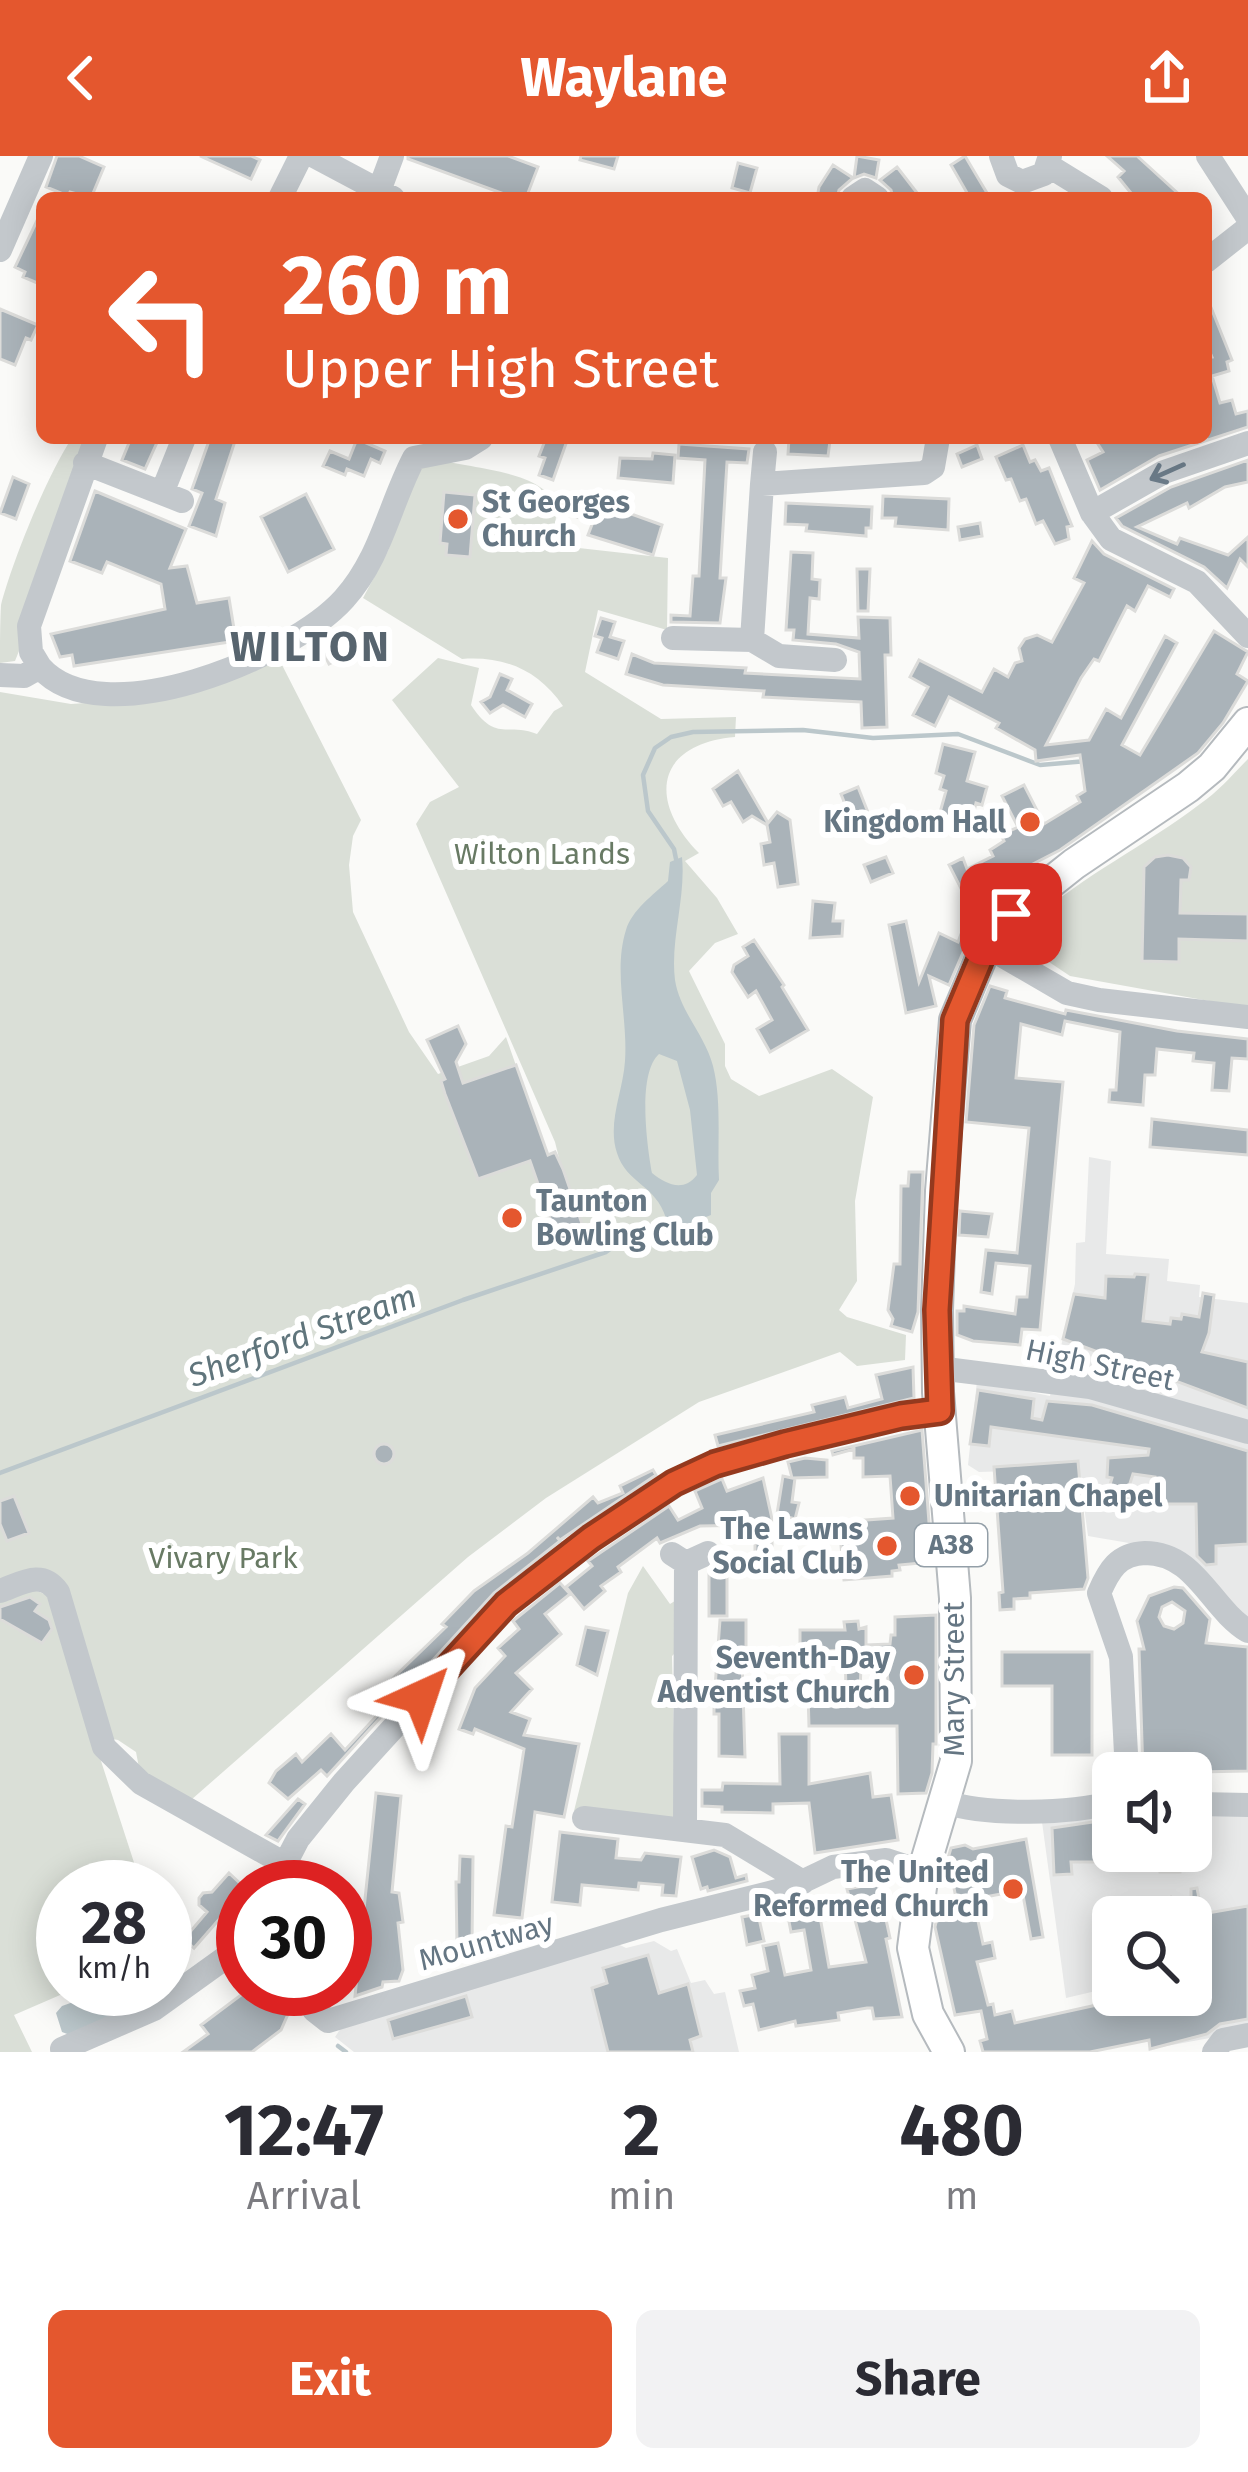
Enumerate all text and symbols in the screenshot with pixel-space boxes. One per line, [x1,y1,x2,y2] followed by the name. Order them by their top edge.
[48,45,114,111] icon: back
[1134,45,1200,111] icon: share
[520,46,728,110] text: Waylane
[282,235,513,336] text: 260 m
[84,240,240,396] icon: left
[282,337,719,401] text: Upper High Street
[1150,462,1186,484] one-way arrow
[482,484,630,554] place label: St Georges Church
[445,506,471,532] marker: St Georges Church
[230,622,392,672] district label: WILTON
[823,804,1006,840] place label: Kingdom Hall
[1017,809,1043,835] marker: Kingdom Hall
[454,836,630,872] park label: Wilton Lands
[960,863,1062,965] pin
[978,881,1044,947] icon: arrive
[536,1183,714,1253] place label: Taunton Bowling Club
[499,1205,525,1231] marker: Taunton Bowling Club
[182,1276,422,1396] water label: Sherford Stream
[1022,1332,1178,1398] street label: High Street
[934,1478,1162,1514] place label: Unitarian Chapel
[897,1483,923,1509] marker: Unitarian Chapel
[712,1511,863,1581] place label: The Lawns Social Club
[915,1524,987,1566] road number: A38
[874,1533,900,1559] marker: The Lawns Social Club
[148,1540,298,1576] park label: Vivary Park
[936,1601,972,1757] street label: Mary Street
[358,1634,484,1760] position arrow
[657,1640,890,1710] place label: Seventh-Day Adventist Church
[901,1662,927,1688] marker: Seventh-Day Adventist Church
[1092,1752,1212,2016] map controls
[1092,1752,1212,1872] button: sound
[753,1854,989,1924] place label: The United Reformed Church
[216,1860,372,2016] speed limit sign: 30
[1000,1876,1026,1902] marker: The United Reformed Church
[81,1887,147,1959] text: 28
[1092,1896,1212,2016] button: search
[414,1906,558,1978] street label: Mountway
[77,1950,151,1986] text: km/h
[224,2088,384,2174] text: 12:47
[623,2088,660,2174] text: 2
[899,2088,1024,2174] text: 480
[247,2173,361,2219] text: Arrival
[608,2173,675,2219] text: min
[945,2173,978,2219] text: m
[48,2310,612,2448] button: Exit
[636,2310,1200,2448] button: Share

